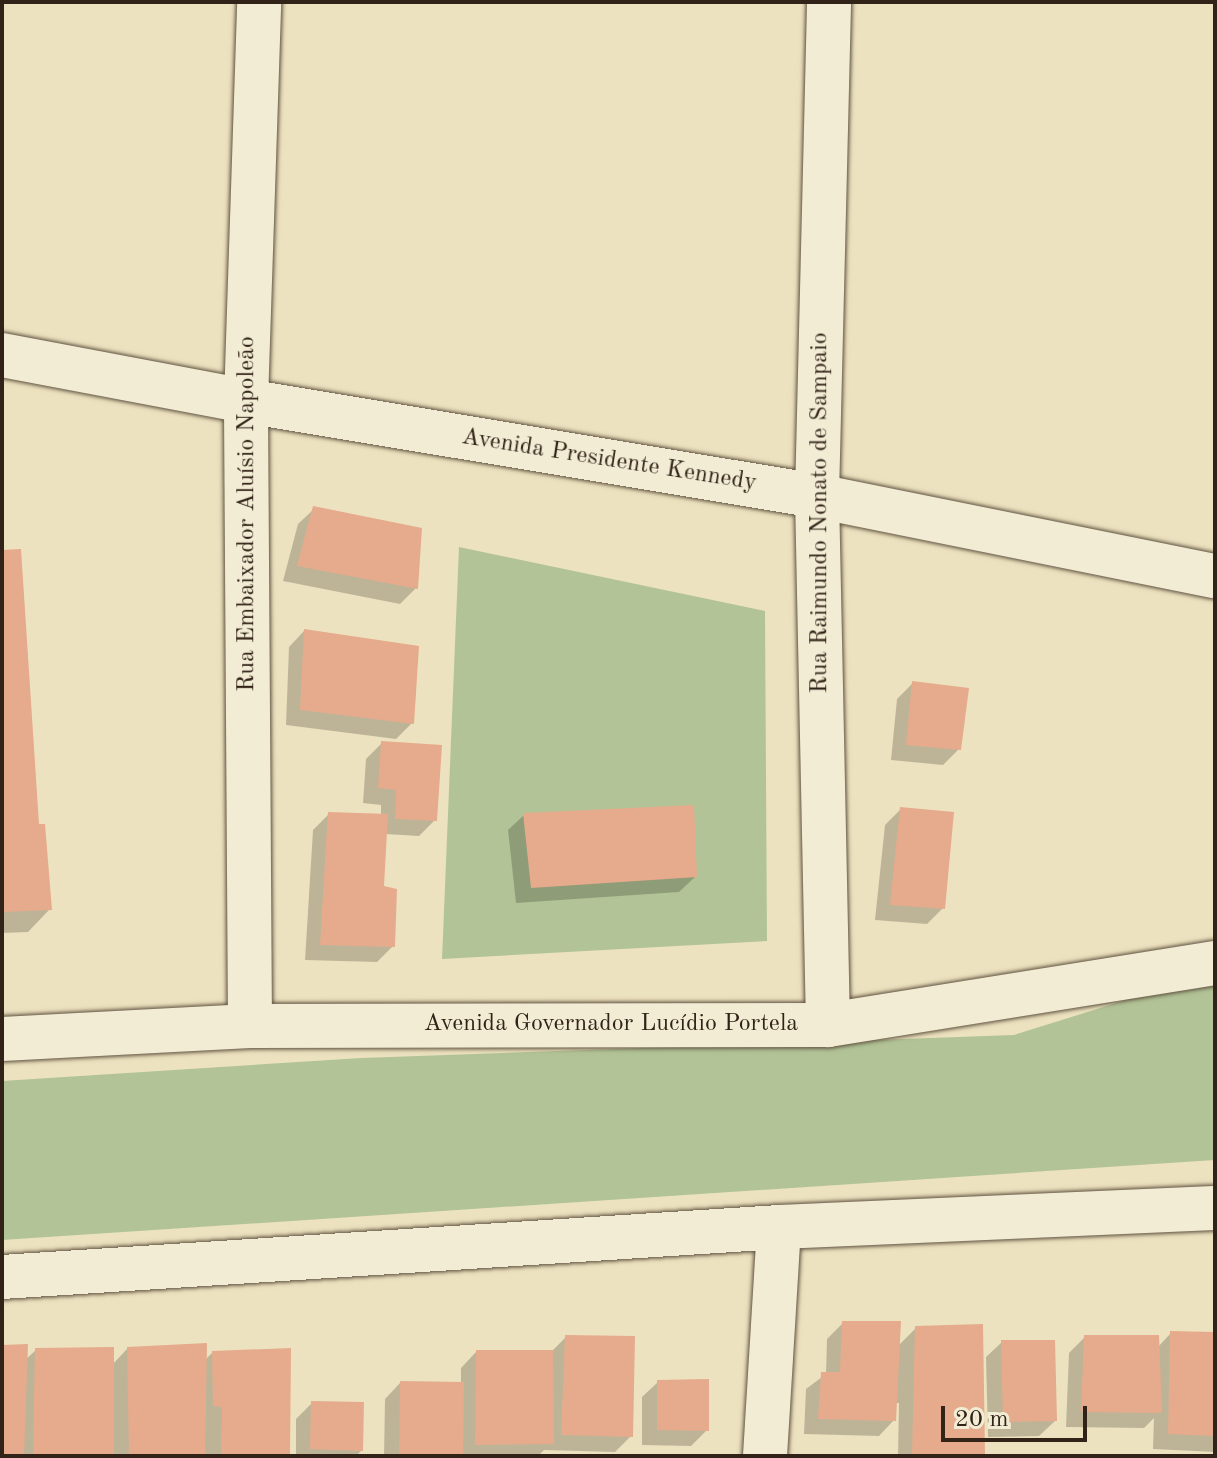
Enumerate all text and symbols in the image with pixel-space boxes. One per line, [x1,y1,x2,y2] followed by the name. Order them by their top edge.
[807,332,835,694] street label: Rua Raimundo Nonato de Sampaio
[234,336,262,692] street label: Rua Embaixador Aluísio Napoleão
[460,423,758,499] street label: Avenida Presidente Kennedy
[424,1011,798,1039] street label: Avenida Governador Lucídio Portela
[945,1390,1091,1440] scale bar
[955,1408,1009,1432] text: 20 m

